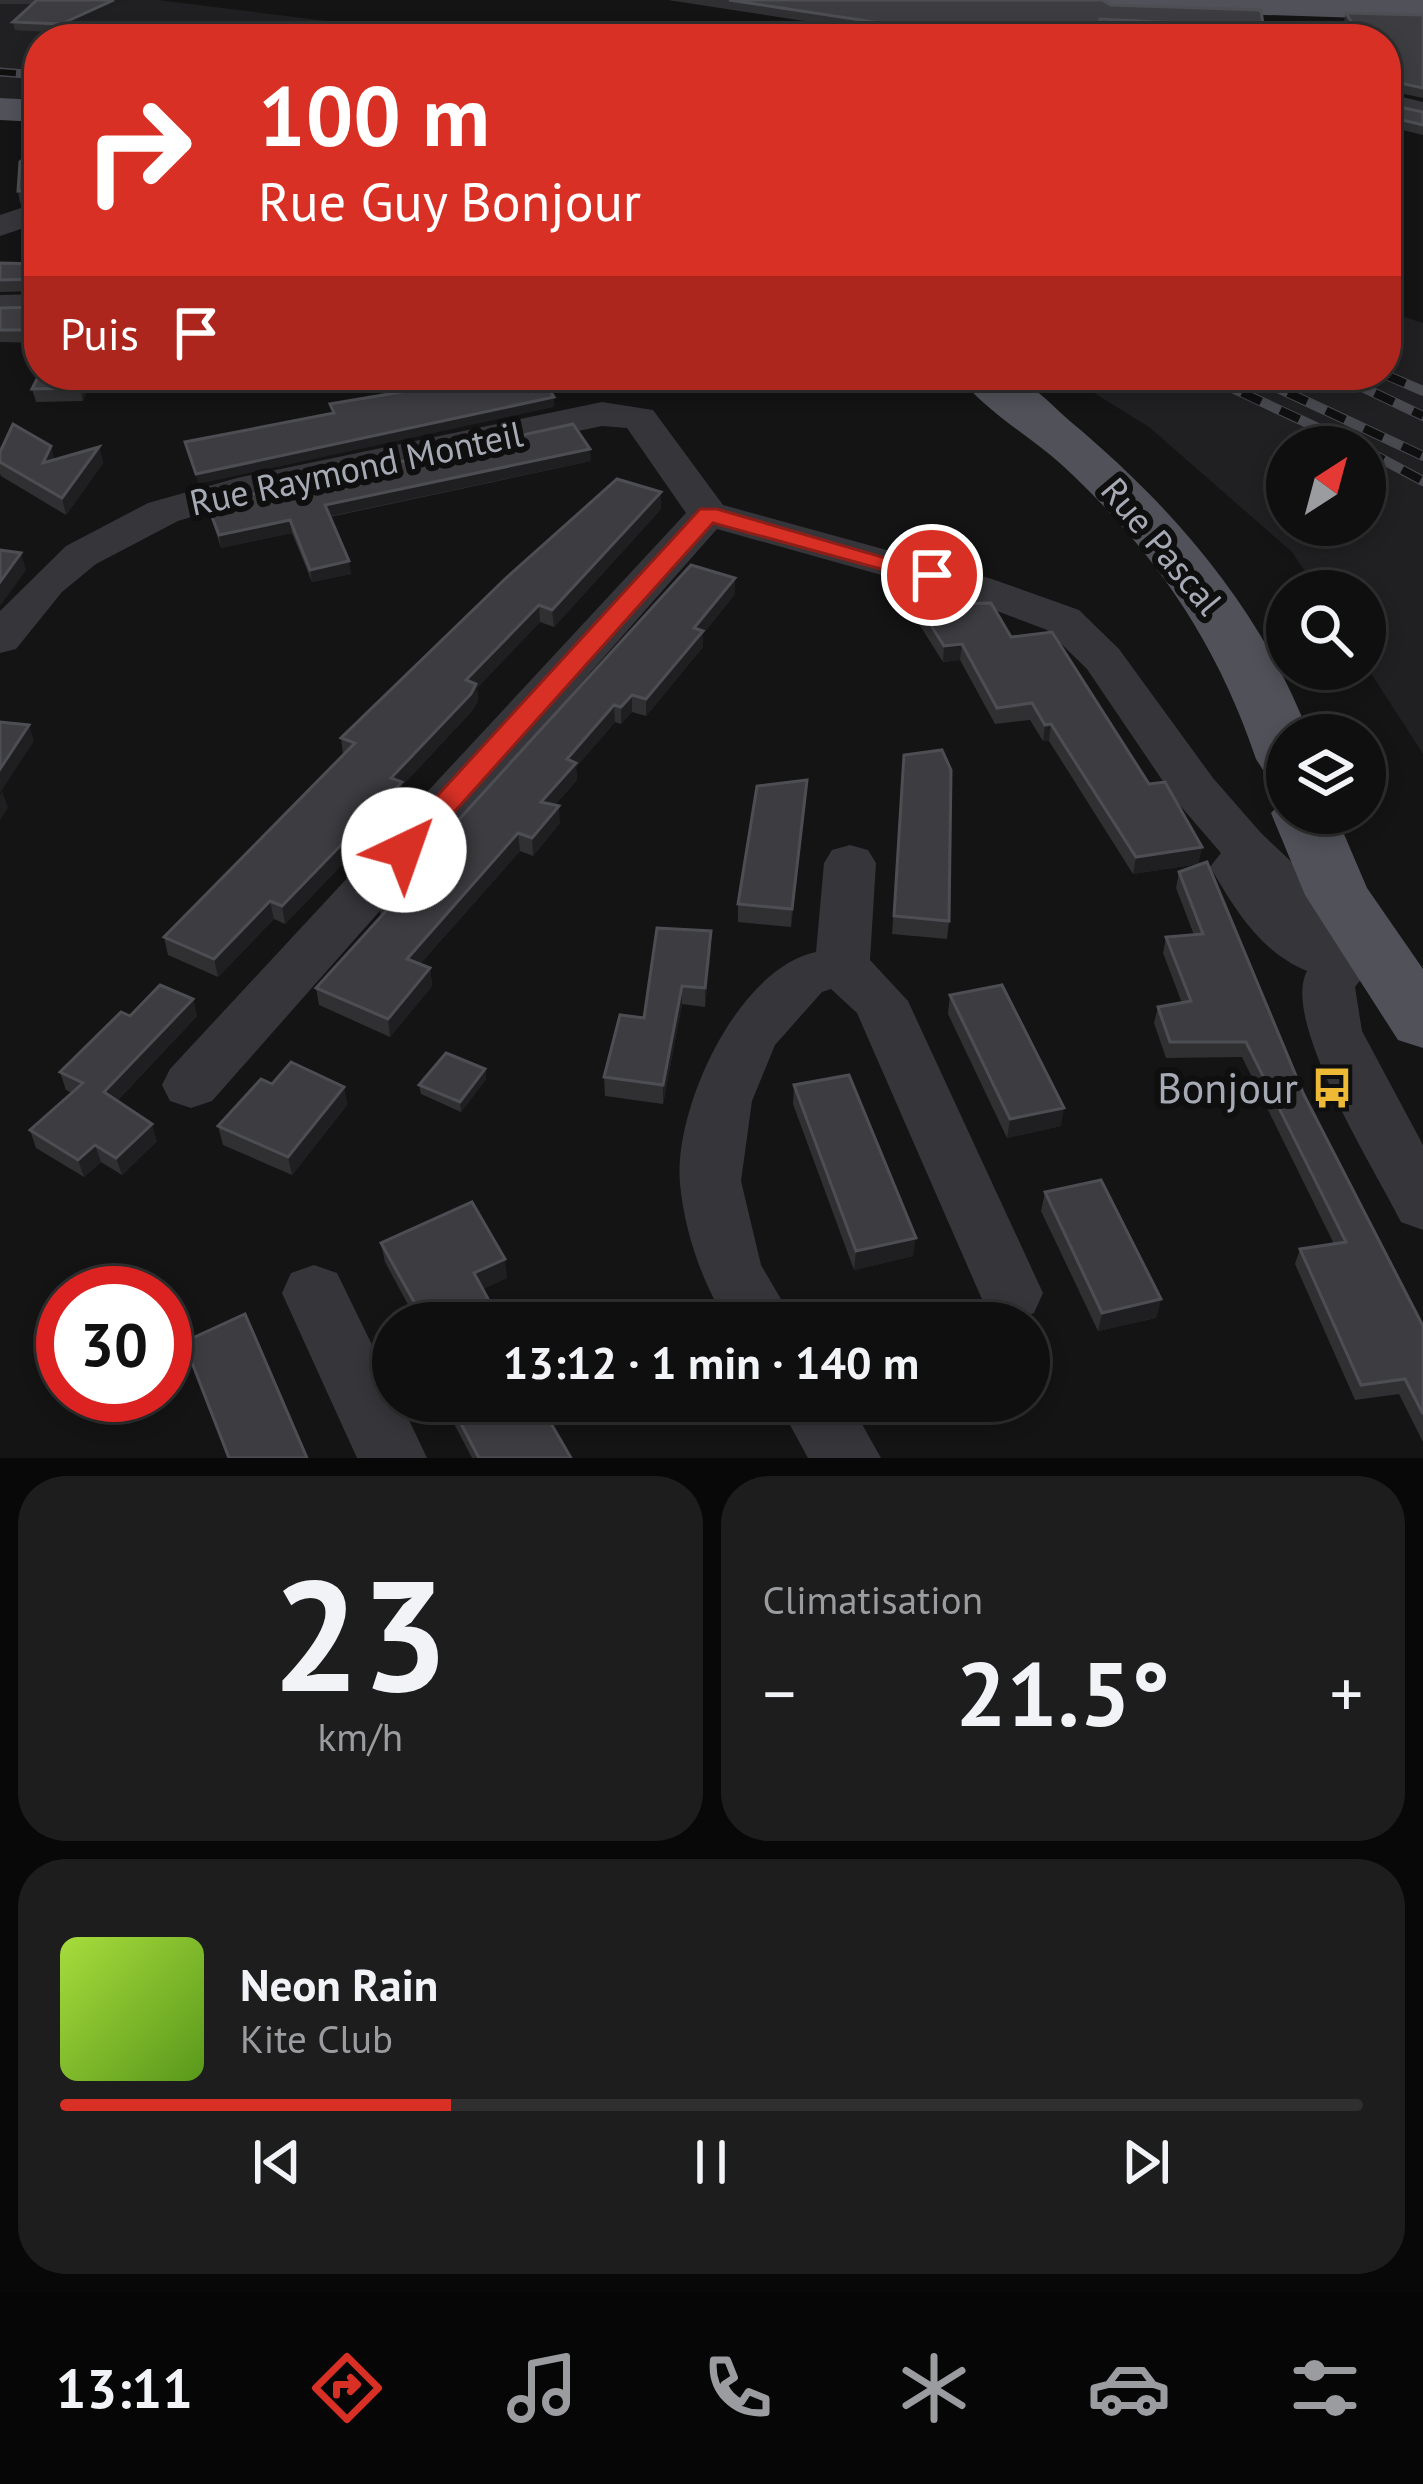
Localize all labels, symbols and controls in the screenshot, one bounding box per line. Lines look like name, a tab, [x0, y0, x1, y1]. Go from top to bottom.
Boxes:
text: 100 m	[258, 60, 490, 169]
icon: right	[60, 72, 216, 228]
text: Rue Guy Bonjour	[258, 166, 641, 236]
icon: arrive	[163, 300, 229, 366]
text: Puis	[60, 304, 139, 362]
street label: Rue Raymond Monteil	[185, 409, 527, 526]
north arrow	[1266, 426, 1386, 546]
map controls	[1266, 426, 1386, 834]
street label: Rue Pascal	[1091, 467, 1234, 624]
pin	[881, 524, 983, 626]
icon: arrive	[899, 542, 965, 608]
button: search	[1266, 570, 1386, 690]
button: layers	[1266, 714, 1386, 834]
position arrow	[341, 787, 467, 913]
place label: Bonjour	[1157, 1060, 1298, 1115]
bus stop icon: Bonjour	[1309, 1065, 1355, 1111]
speed limit sign: 30	[36, 1266, 192, 1422]
text: 13:12 · 1 min · 140 m	[503, 1333, 919, 1391]
text: 23	[272, 1532, 449, 1734]
text: Climatisation	[763, 1574, 983, 1625]
text: 21.5°	[955, 1634, 1170, 1751]
text: −	[763, 1650, 796, 1735]
text: +	[1330, 1650, 1363, 1735]
text: km/h	[318, 1711, 403, 1762]
text: Neon Rain	[240, 1955, 438, 2013]
text: Kite Club	[240, 2013, 393, 2064]
icon: previous	[244, 2129, 310, 2195]
icon: pause	[678, 2129, 744, 2195]
icon: next	[1113, 2129, 1179, 2195]
icon: directions	[305, 2346, 389, 2430]
icon: music	[500, 2346, 584, 2430]
icon: phone	[696, 2346, 780, 2430]
icon: climate	[892, 2346, 976, 2430]
icon: car	[1087, 2346, 1171, 2430]
icon: filters	[1283, 2346, 1367, 2430]
text: 13:11	[56, 2353, 193, 2423]

